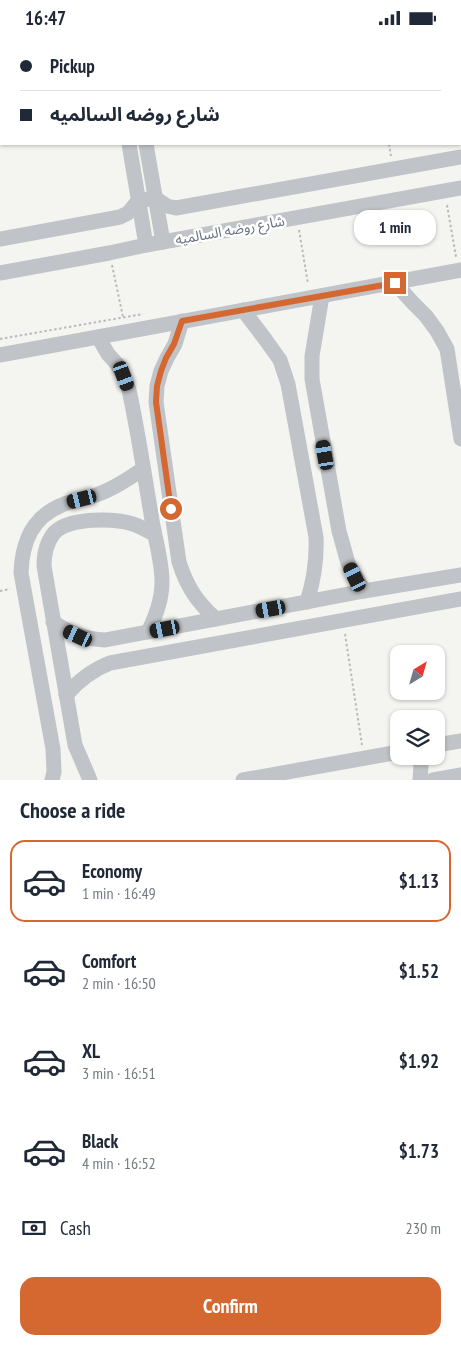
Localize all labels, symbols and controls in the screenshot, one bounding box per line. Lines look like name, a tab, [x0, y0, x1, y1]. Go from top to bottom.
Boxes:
text: 16:47	[25, 6, 66, 30]
text: Pickup	[50, 54, 95, 78]
text: شارع روضه السالميه	[50, 102, 220, 126]
callout: 1 min	[354, 211, 436, 245]
street label: شارع روضه السالميه	[174, 212, 286, 250]
text: 1 min	[379, 217, 411, 237]
route end	[384, 272, 406, 294]
car	[111, 359, 136, 393]
car	[315, 439, 334, 471]
car	[65, 488, 98, 510]
route start	[160, 498, 182, 520]
car	[341, 560, 368, 594]
car	[254, 599, 287, 619]
car	[148, 619, 181, 639]
car	[61, 623, 94, 649]
north arrow	[390, 645, 445, 700]
map controls	[390, 645, 445, 765]
button: layers	[390, 710, 445, 765]
text: Choose a ride	[20, 796, 125, 824]
icon: car	[22, 859, 67, 904]
text: Economy	[82, 859, 142, 883]
text: $1.13	[399, 869, 439, 893]
text: 1 min · 16:49	[82, 883, 156, 903]
icon: car	[22, 949, 67, 994]
text: Comfort	[82, 949, 136, 973]
text: $1.52	[399, 959, 439, 983]
text: 2 min · 16:50	[82, 973, 156, 993]
icon: car	[22, 1039, 67, 1084]
text: XL	[82, 1039, 100, 1063]
text: $1.92	[399, 1049, 439, 1073]
text: 3 min · 16:51	[82, 1063, 156, 1083]
icon: car	[22, 1129, 67, 1174]
text: Black	[82, 1129, 118, 1153]
text: $1.73	[399, 1139, 439, 1163]
text: 4 min · 16:52	[82, 1153, 156, 1173]
icon: cash	[20, 1214, 48, 1242]
text: Cash	[60, 1216, 91, 1240]
text: 230 m	[406, 1218, 441, 1238]
button: Confirm	[20, 1277, 441, 1335]

